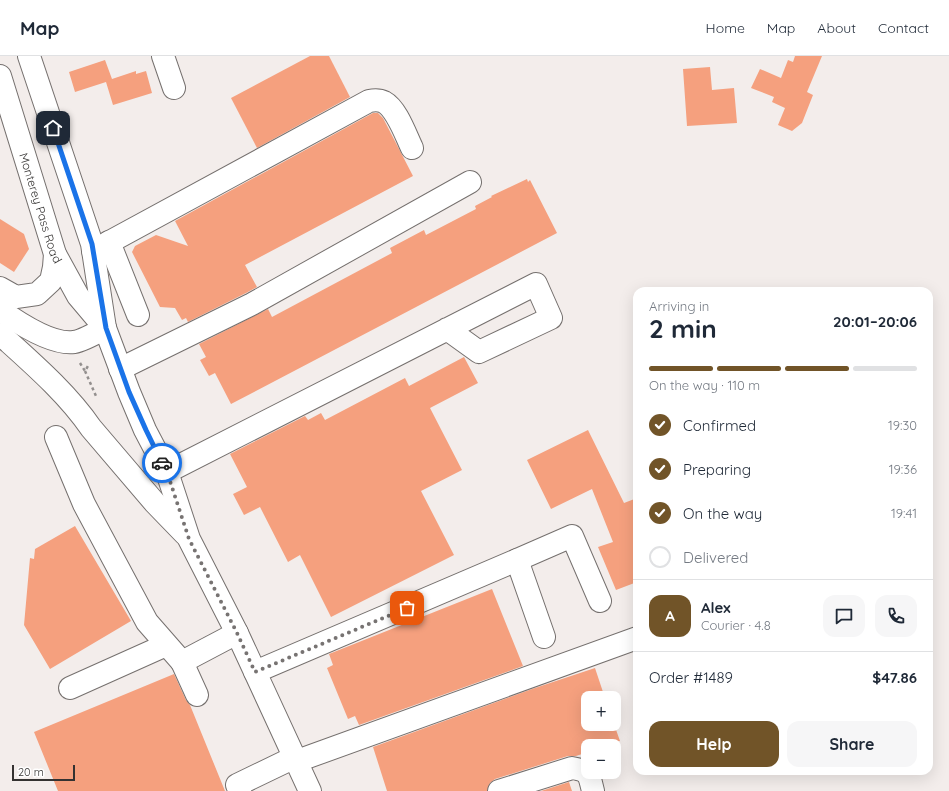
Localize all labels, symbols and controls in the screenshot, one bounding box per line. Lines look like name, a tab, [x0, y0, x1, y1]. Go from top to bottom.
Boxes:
text: Map	[20, 16, 59, 40]
text: Home	[706, 19, 745, 37]
text: Map	[767, 19, 795, 37]
text: About	[817, 19, 856, 37]
text: Contact	[878, 19, 929, 37]
pin	[36, 111, 70, 145]
icon: home	[42, 117, 64, 139]
street label: Monterey Pass Road	[17, 151, 66, 266]
text: Arriving in	[649, 298, 709, 314]
text: 2 min	[649, 312, 717, 345]
text: 20:01–20:06	[833, 312, 917, 331]
text: On the way · 110 m	[649, 377, 760, 393]
icon: check	[649, 414, 671, 436]
text: Confirmed	[683, 416, 756, 435]
text: 19:30	[888, 417, 917, 433]
courier	[142, 443, 182, 483]
icon: car	[151, 452, 173, 474]
icon: check	[649, 458, 671, 480]
text: Preparing	[683, 460, 751, 479]
text: 19:36	[889, 461, 917, 477]
icon: check	[649, 502, 671, 524]
text: On the way	[683, 504, 762, 523]
text: 19:41	[891, 505, 917, 521]
text: Delivered	[683, 548, 748, 567]
pin	[390, 591, 424, 625]
button: chat	[823, 595, 865, 637]
button: phone	[875, 595, 917, 637]
icon: bag	[396, 597, 418, 619]
text: Alex	[701, 598, 731, 617]
text: A	[665, 606, 675, 625]
text: Courier · 4.8	[701, 617, 771, 633]
text: Order #1489	[649, 668, 733, 687]
text: $47.86	[872, 668, 917, 687]
map controls	[581, 691, 621, 779]
button: +	[581, 691, 621, 731]
button: Help	[649, 721, 779, 767]
button: Share	[787, 721, 917, 767]
button: −	[581, 739, 621, 779]
scale bar	[12, 763, 75, 782]
text: 20 m	[18, 765, 44, 779]

